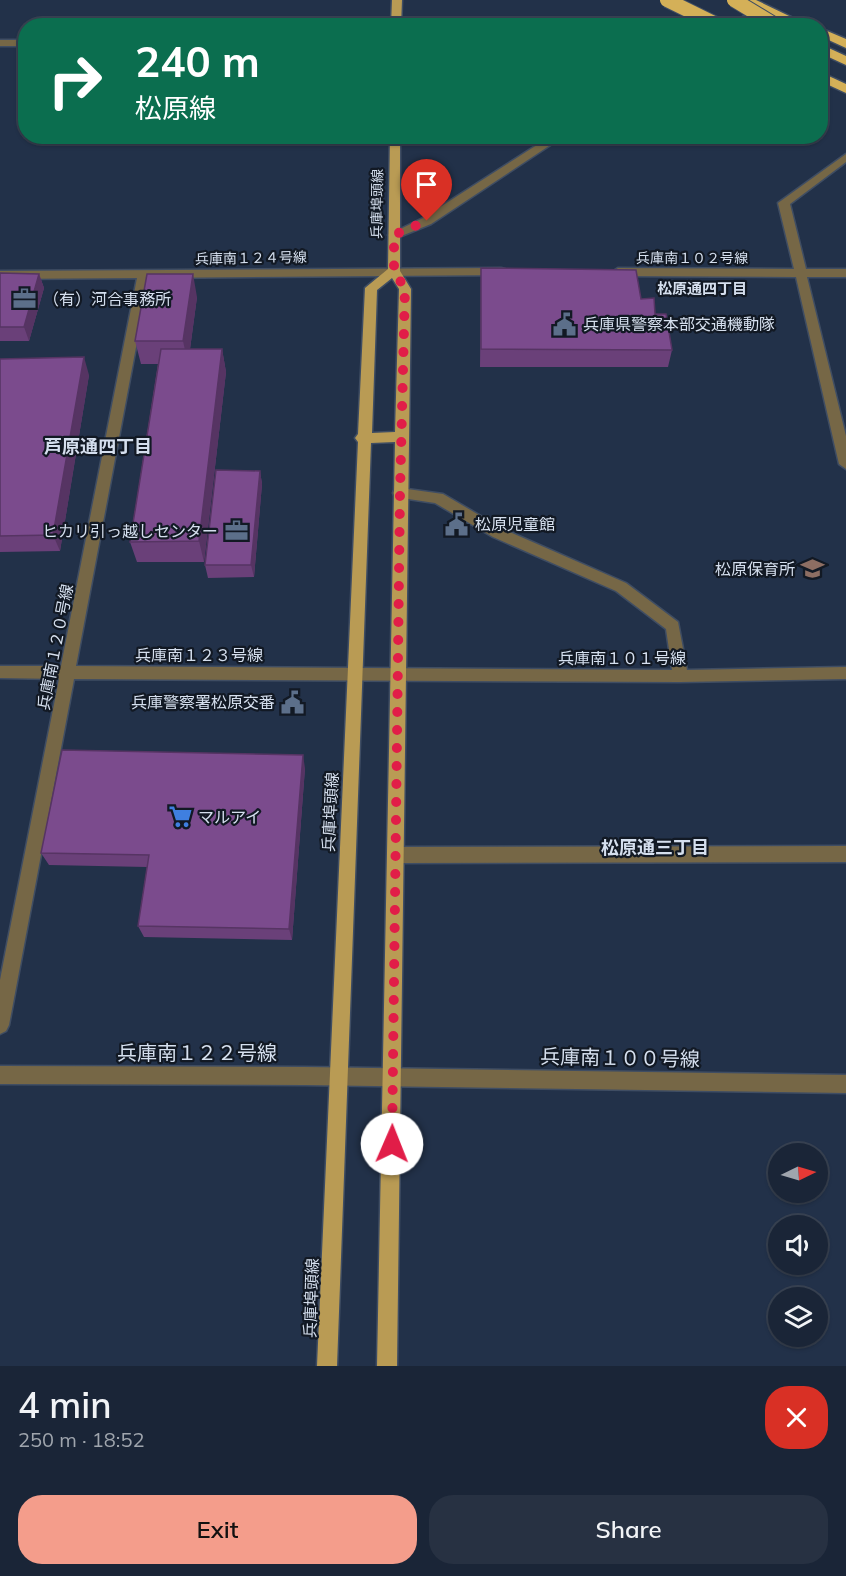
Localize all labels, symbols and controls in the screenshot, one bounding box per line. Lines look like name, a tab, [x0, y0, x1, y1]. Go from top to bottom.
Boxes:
text: 240 m	[135, 35, 260, 88]
icon: right	[36, 42, 114, 120]
text: 松原線	[135, 91, 216, 125]
pin	[401, 159, 452, 221]
icon: arrive	[410, 168, 443, 201]
street label: 兵庫埠頭線	[367, 169, 387, 239]
street label: 兵庫南１２４号線	[195, 248, 307, 268]
street label: 兵庫南１０２号線	[636, 249, 748, 267]
district label: 松原通四丁目	[657, 279, 747, 298]
office icon: （有）河合事務所	[12, 286, 38, 312]
place label: （有）河合事務所	[43, 289, 171, 309]
public building icon: 兵庫県警察本部交通機動隊	[552, 311, 578, 337]
place label: 兵庫県警察本部交通機動隊	[583, 314, 775, 334]
district label: 芦原通四丁目	[44, 435, 152, 458]
public building icon: 松原児童館	[444, 511, 470, 537]
place label: 松原児童館	[475, 514, 555, 534]
office icon: ヒカリ引っ越しセンター	[223, 518, 249, 544]
place label: ヒカリ引っ越しセンター	[42, 521, 218, 541]
school or university icon: 松原保育所	[800, 556, 826, 582]
place label: 松原保育所	[715, 559, 795, 579]
street label: 兵庫南１２０号線	[33, 582, 77, 712]
street label: 兵庫南１２３号線	[135, 645, 263, 665]
street label: 兵庫南１０１号線	[558, 648, 686, 668]
public building icon: 兵庫警察署松原交番	[280, 689, 306, 715]
place label: 兵庫警察署松原交番	[131, 692, 275, 712]
street label: 兵庫埠頭線	[318, 772, 342, 852]
supermarket icon: マルアイ	[167, 804, 193, 830]
place label: マルアイ	[198, 807, 261, 827]
district label: 松原通三丁目	[601, 836, 709, 859]
street label: 兵庫南１２２号線	[117, 1040, 277, 1065]
street label: 兵庫南１００号線	[540, 1044, 700, 1071]
position arrow	[360, 1112, 424, 1176]
north arrow	[768, 1143, 828, 1203]
map controls	[768, 1143, 828, 1347]
button: sound	[768, 1215, 828, 1275]
street label: 兵庫埠頭線	[300, 1258, 322, 1338]
button: layers	[768, 1287, 828, 1347]
text: 4 min	[18, 1382, 112, 1427]
button: close	[765, 1386, 828, 1449]
text: 250 m · 18:52	[18, 1427, 144, 1452]
button: Exit	[18, 1495, 417, 1564]
button: Share	[429, 1495, 828, 1564]

